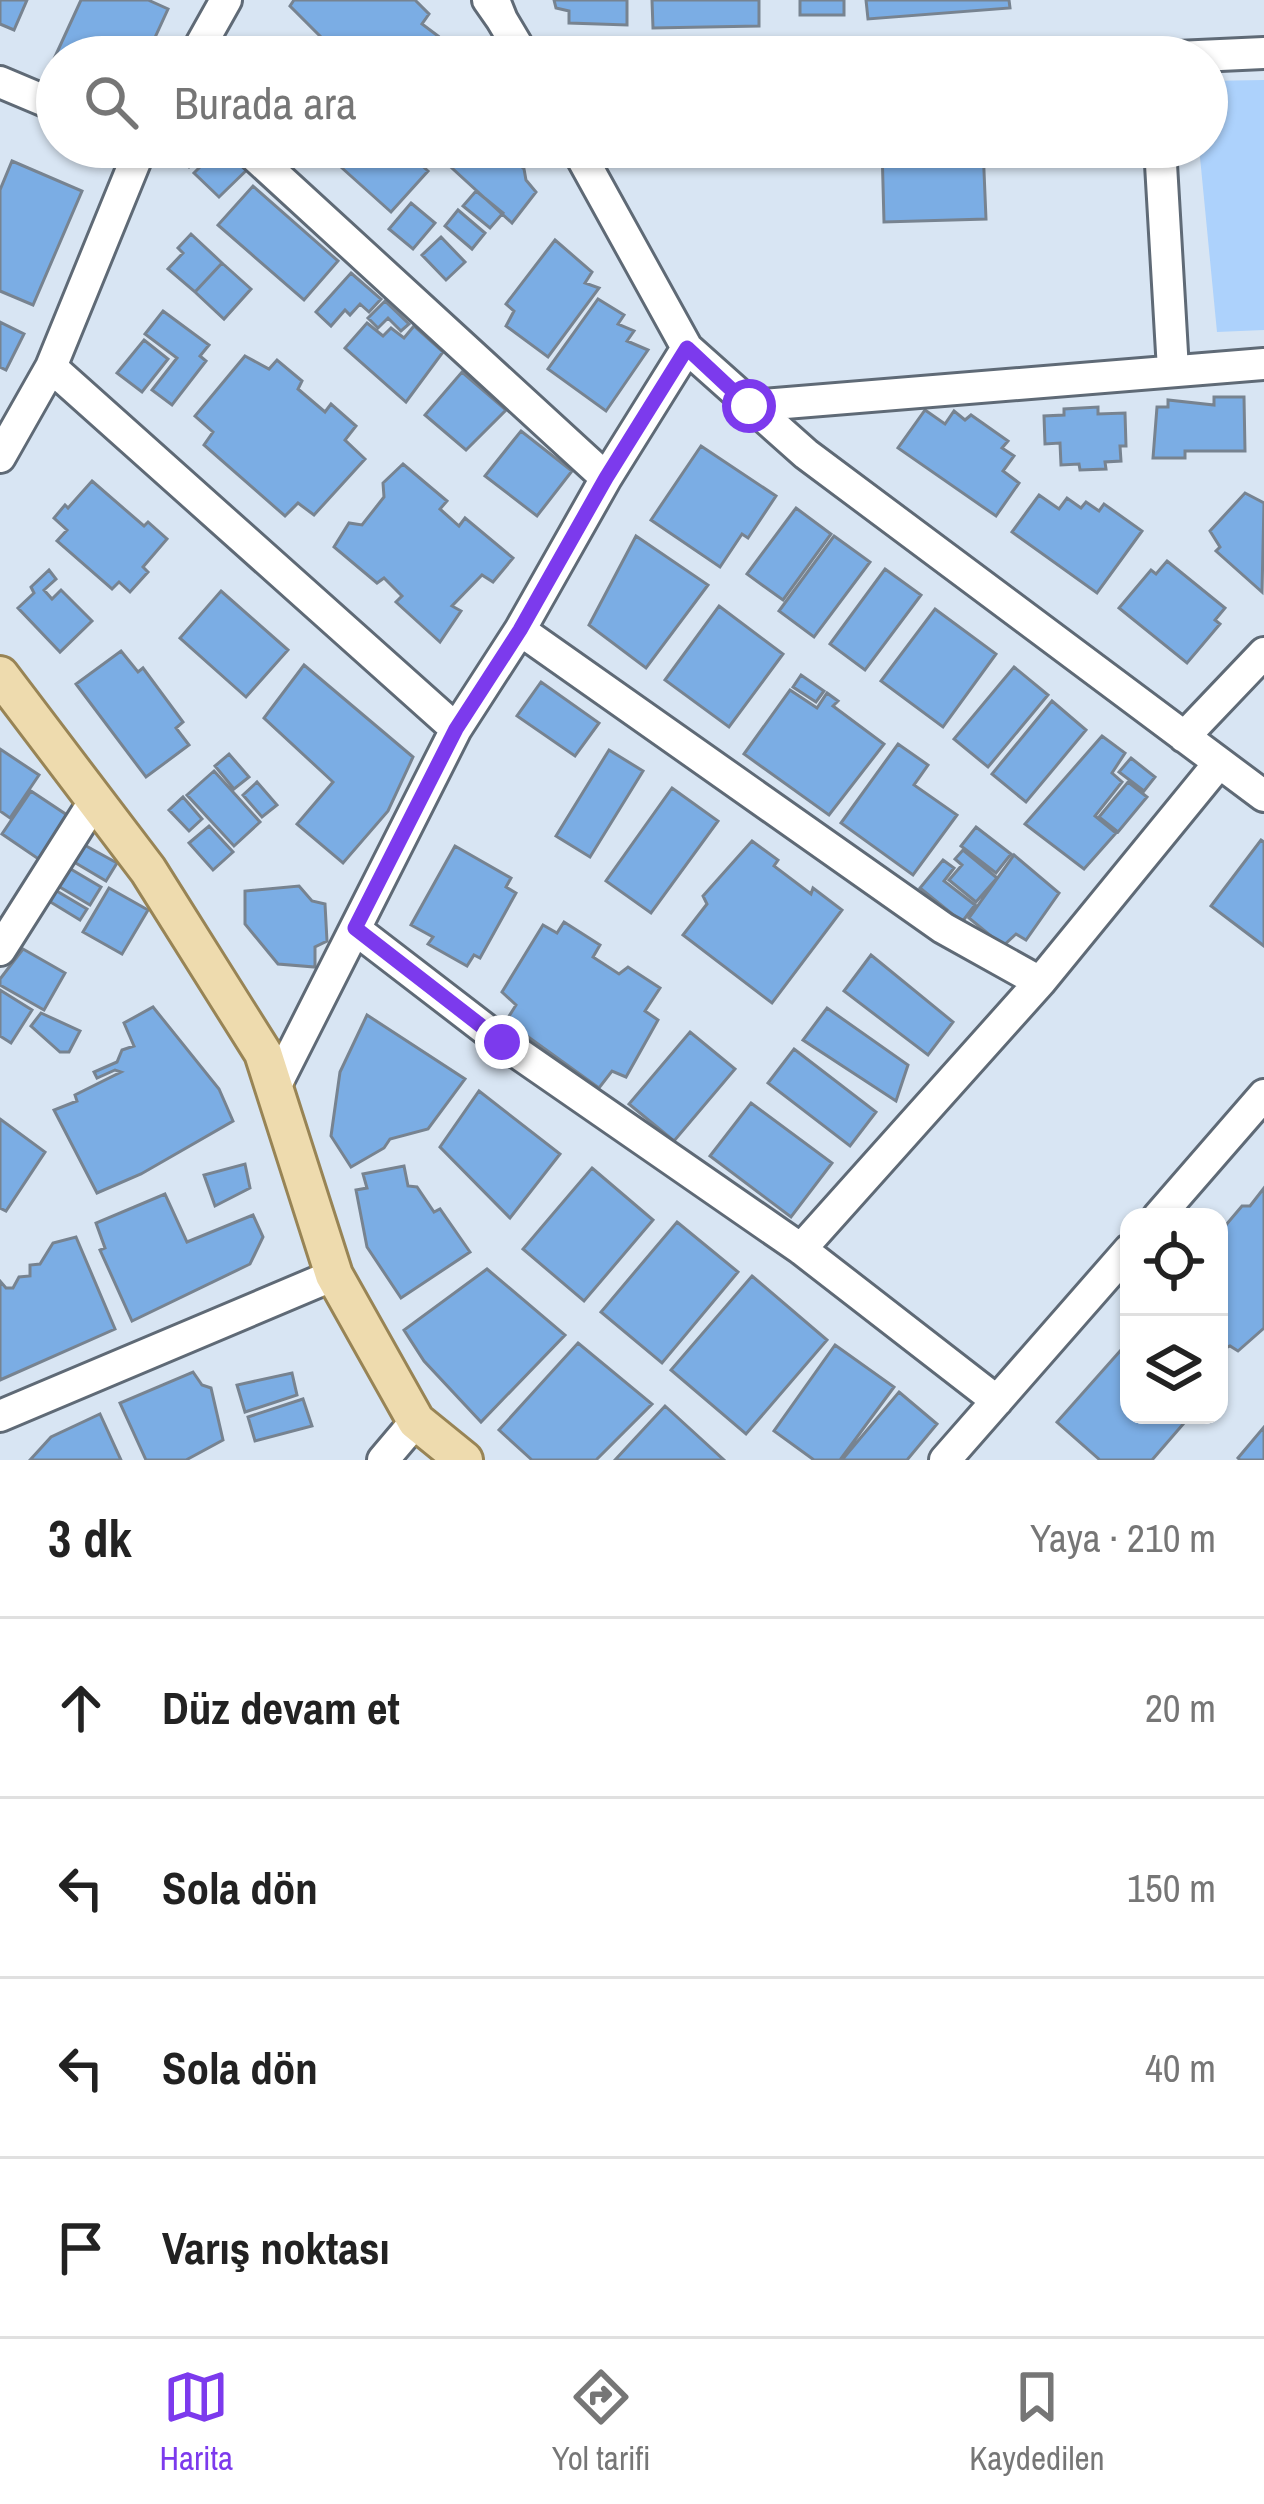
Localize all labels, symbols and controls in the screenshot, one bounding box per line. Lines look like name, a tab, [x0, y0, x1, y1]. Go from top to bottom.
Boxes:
search box	[36, 36, 1228, 168]
icon: search	[78, 69, 144, 135]
text: Burada ara	[174, 72, 357, 133]
route start	[722, 379, 776, 433]
route end	[475, 1015, 529, 1069]
map controls	[1120, 1208, 1228, 1424]
button: locate	[1120, 1208, 1228, 1316]
button: layers	[1120, 1316, 1228, 1424]
text: 3 dk	[48, 1504, 132, 1573]
text: Yaya · 210 m	[1030, 1512, 1216, 1564]
icon: ahead	[48, 1675, 114, 1741]
text: Düz devam et	[162, 1677, 400, 1738]
text: 20 m	[1145, 1682, 1216, 1734]
icon: left	[48, 1855, 114, 1921]
text: Sola dön	[162, 1857, 318, 1918]
text: 150 m	[1127, 1862, 1216, 1914]
icon: left	[48, 2035, 114, 2101]
text: Sola dön	[162, 2037, 318, 2098]
text: 40 m	[1145, 2042, 1216, 2094]
icon: arrive	[48, 2215, 114, 2281]
text: Varış noktası	[162, 2217, 390, 2278]
tab: Harita	[159, 2364, 233, 2480]
tab: Yol tarifi	[552, 2364, 650, 2480]
tab: Kaydedilen	[969, 2364, 1105, 2480]

